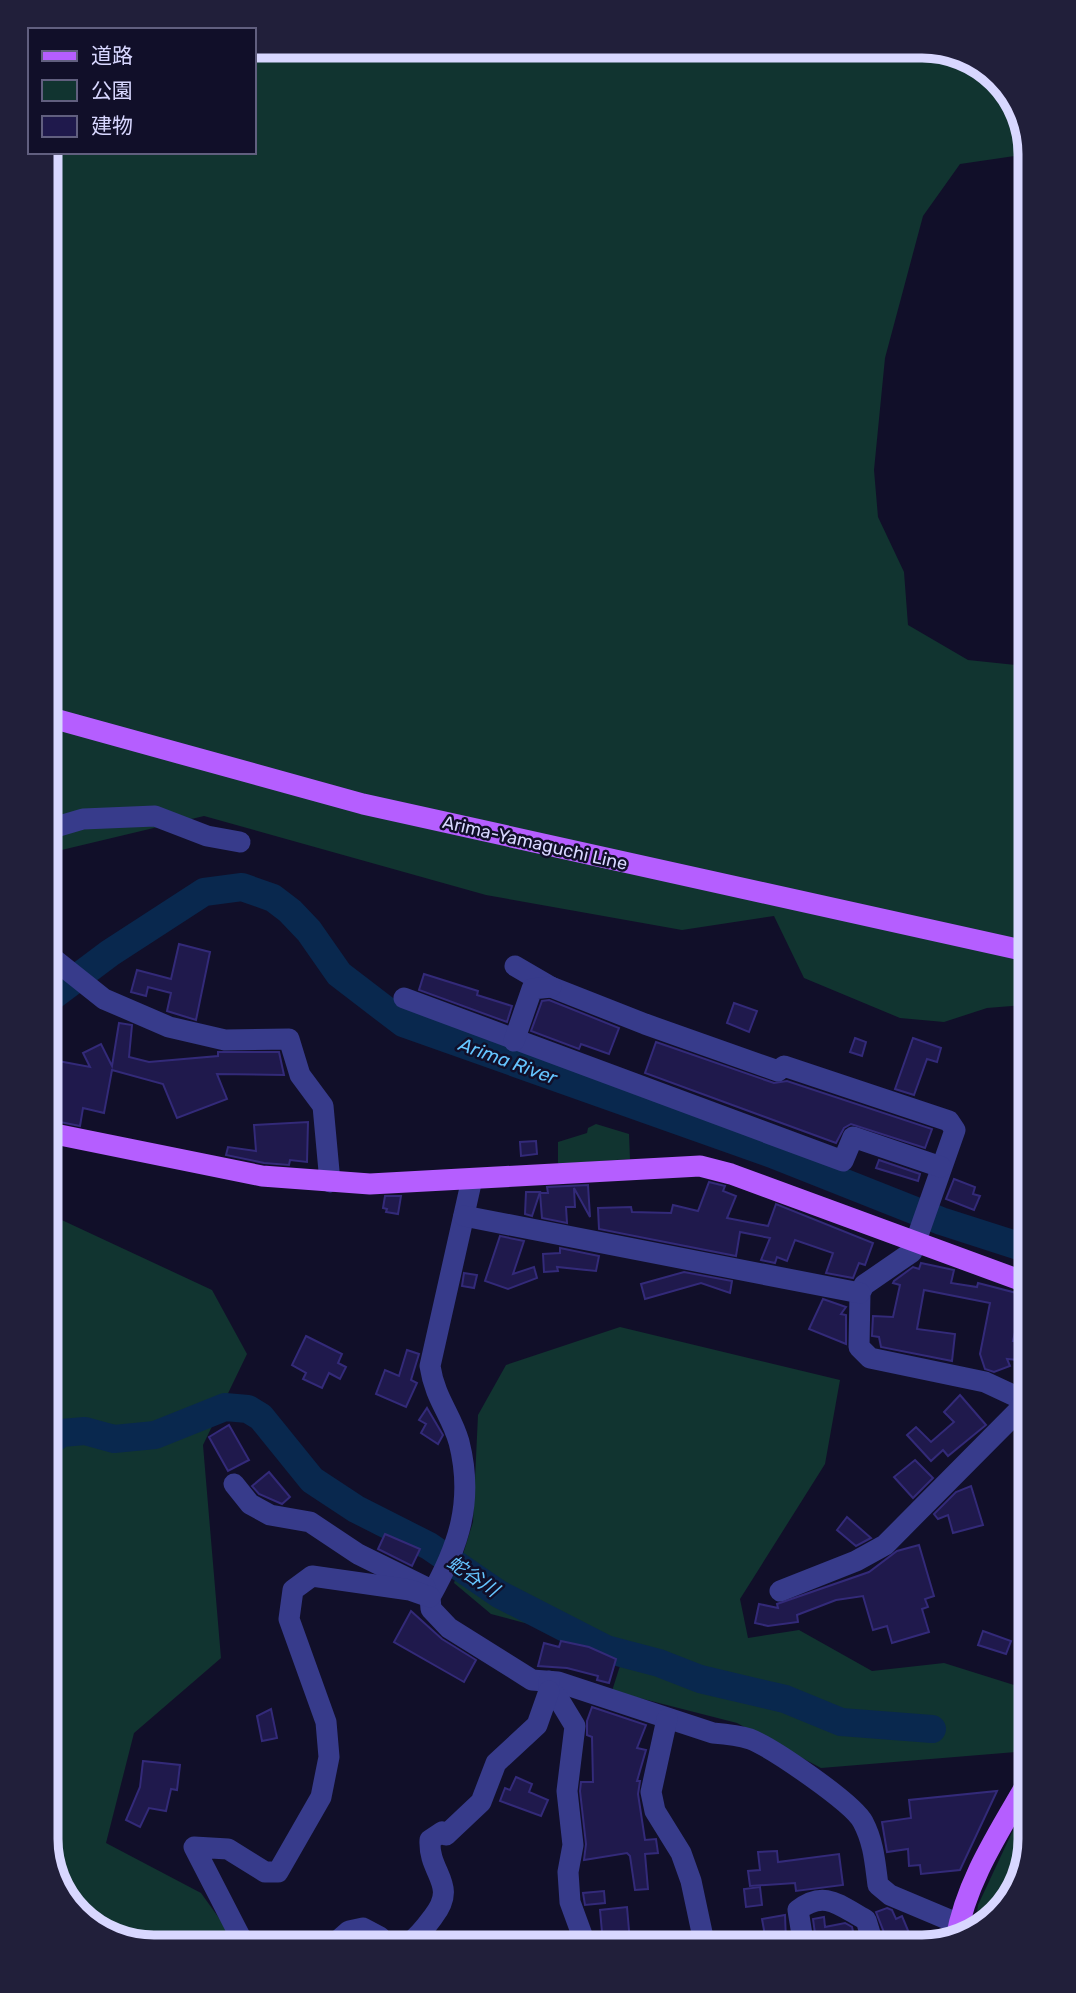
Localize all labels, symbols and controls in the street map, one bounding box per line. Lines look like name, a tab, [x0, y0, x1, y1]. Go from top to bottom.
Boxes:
legend	[28, 28, 256, 154]
text: 道路	[91, 43, 133, 68]
text: 公園	[91, 78, 133, 103]
text: 建物	[91, 113, 133, 138]
street label: Arima-Yamaguchi Line	[440, 811, 630, 875]
water label: Arima River	[455, 1032, 561, 1090]
water label: 蛇谷川	[443, 1551, 505, 1603]

